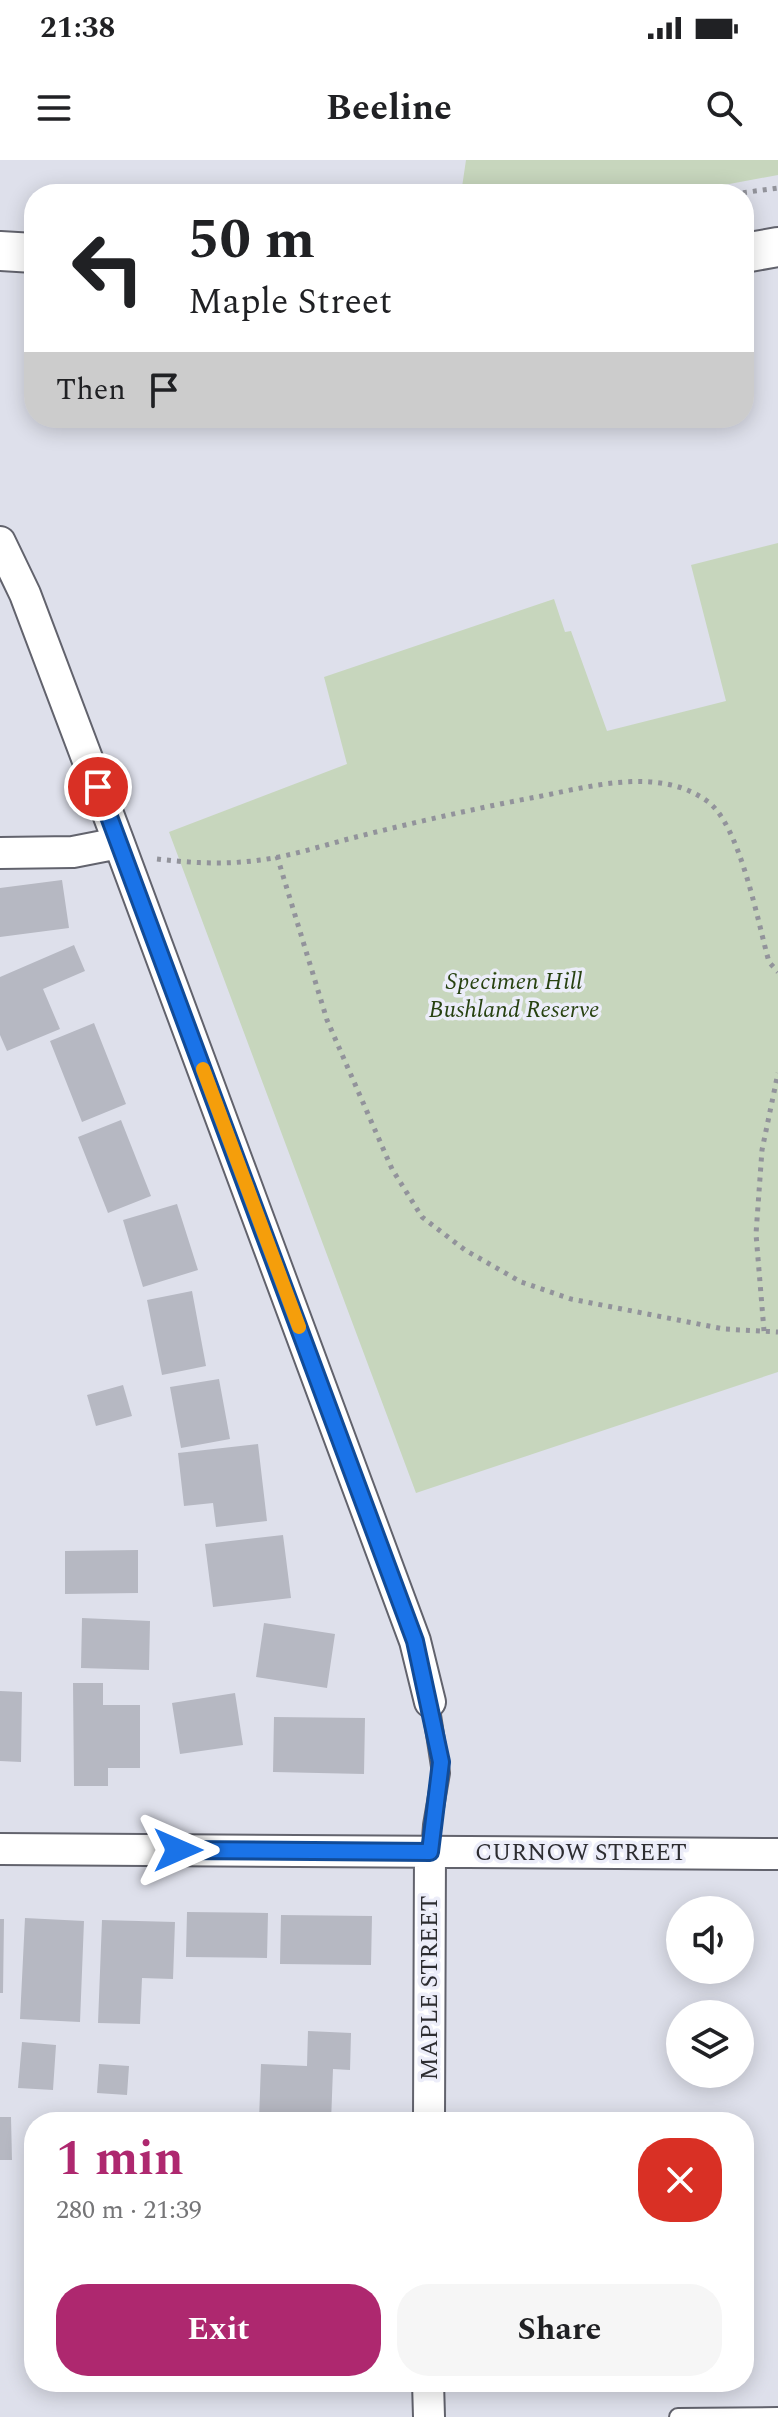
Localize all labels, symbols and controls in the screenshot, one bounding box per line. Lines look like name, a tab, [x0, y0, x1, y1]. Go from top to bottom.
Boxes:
text: 21:38	[40, 5, 115, 51]
text: Beeline	[326, 81, 452, 136]
icon: menu	[32, 86, 76, 130]
icon: search	[702, 86, 746, 130]
text: 50 m	[188, 198, 315, 283]
icon: left	[56, 216, 160, 320]
text: Maple Street	[188, 275, 392, 330]
text: Then	[56, 367, 126, 413]
icon: arrive	[142, 368, 186, 412]
pin	[64, 753, 132, 821]
icon: arrive	[76, 765, 120, 809]
park label: Specimen Hill Bushland Reserve	[429, 964, 600, 1028]
position arrow	[136, 1808, 220, 1892]
street label: CURNOW STREET	[475, 1835, 687, 1871]
street label: MAPLE STREET	[412, 1895, 448, 2081]
map controls	[666, 1896, 754, 2088]
button: sound	[666, 1896, 754, 1984]
button: layers	[666, 2000, 754, 2088]
text: 1 min	[56, 2123, 184, 2196]
button: close	[638, 2138, 722, 2222]
text: 280 m · 21:39	[56, 2190, 202, 2230]
button: Exit	[56, 2284, 381, 2376]
button: Share	[397, 2284, 722, 2376]

